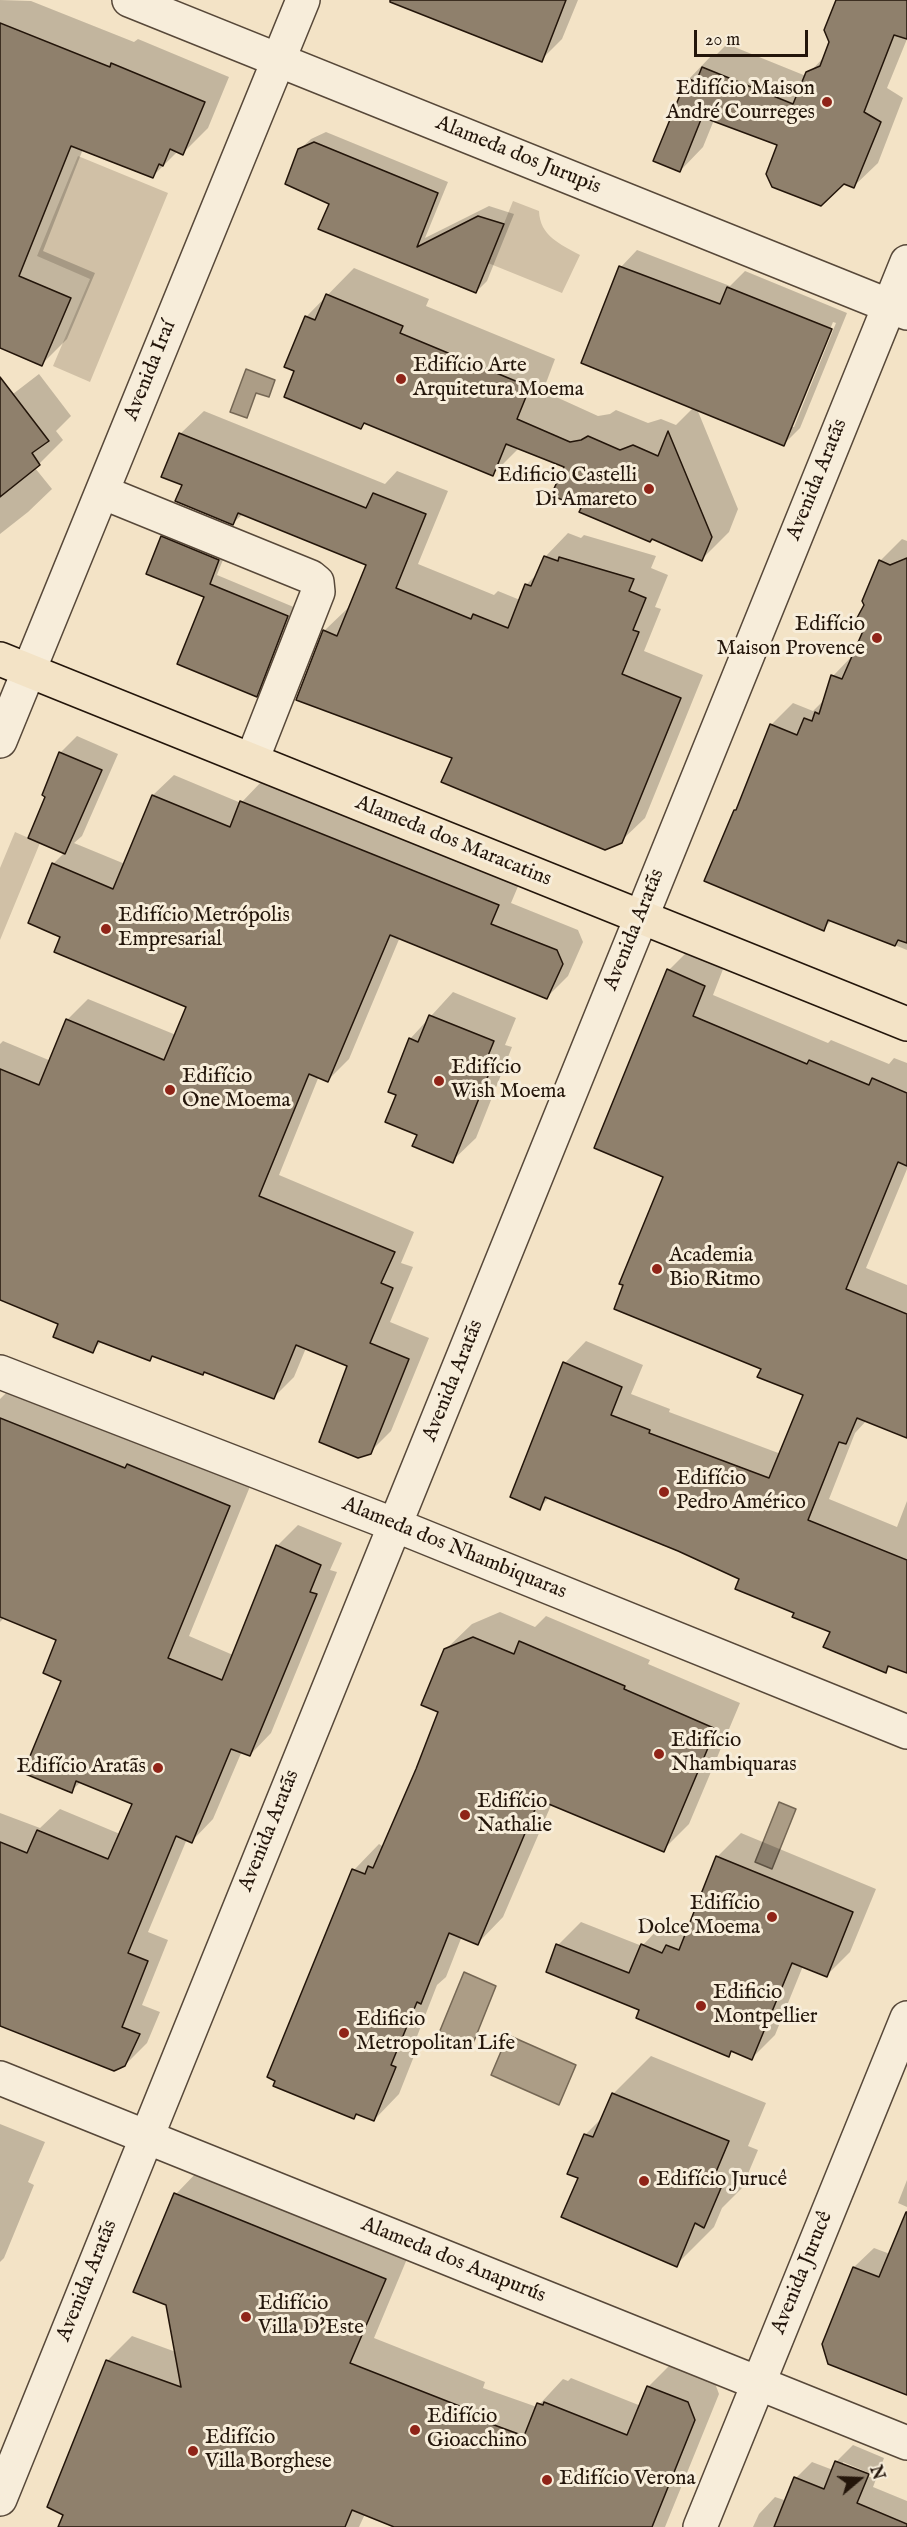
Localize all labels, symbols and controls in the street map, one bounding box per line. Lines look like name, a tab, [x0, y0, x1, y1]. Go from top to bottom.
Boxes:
scale bar	[697, 18, 811, 56]
text: 20 m	[705, 29, 740, 52]
place label: Edifício Maison André Courreges	[666, 77, 815, 127]
marker: Edifício Maison André Courreges	[820, 95, 834, 109]
street label: Alameda dos Jurupis	[432, 111, 604, 201]
street label: Avenida Iraí	[120, 317, 182, 425]
place label: Edifício Arte Arquitetura Moema	[413, 354, 584, 404]
marker: Edifício Arte Arquitetura Moema	[394, 372, 408, 386]
street label: Avenida Aratãs	[782, 416, 854, 544]
place label: Edificio Castelli Di Amareto	[498, 464, 637, 514]
marker: Edificio Castelli Di Amareto	[642, 482, 656, 496]
place label: Edifício Maison Provence	[717, 613, 865, 663]
marker: Edifício Maison Provence	[870, 631, 884, 645]
street label: Alameda dos Maracatins	[351, 791, 555, 893]
street label: Avenida Aratãs	[599, 866, 671, 994]
place label: Edifício Metrópolis Empresarial	[118, 904, 290, 954]
marker: Edifício Metrópolis Empresarial	[99, 922, 113, 936]
place label: Edifício Wish Moema	[451, 1056, 566, 1106]
place label: Edifício One Moema	[182, 1065, 291, 1115]
marker: Edifício Wish Moema	[432, 1074, 446, 1088]
marker: Edifício One Moema	[163, 1083, 177, 1097]
place label: Academia Bio Ritmo	[669, 1244, 760, 1294]
marker: Academia Bio Ritmo	[650, 1262, 664, 1276]
street label: Avenida Aratãs	[418, 1317, 490, 1445]
place label: Edifício Pedro Américo	[676, 1467, 806, 1517]
marker: Edifício Pedro Américo	[657, 1485, 671, 1499]
street label: Alameda dos Nhambiquaras	[338, 1492, 570, 1606]
place label: Edifício Nhambiquaras	[671, 1729, 797, 1779]
marker: Edifício Nhambiquaras	[652, 1747, 666, 1761]
place label: Edifício Aratãs	[16, 1755, 146, 1781]
marker: Edifício Aratãs	[151, 1761, 165, 1775]
street label: Avenida Aratãs	[234, 1767, 306, 1895]
place label: Edifício Nathalie	[477, 1790, 552, 1840]
marker: Edifício Nathalie	[458, 1808, 472, 1822]
place label: Edifício Dolce Moema	[637, 1892, 760, 1942]
marker: Edifício Dolce Moema	[765, 1910, 779, 1924]
place label: Edificio Montpellier	[713, 1981, 818, 2031]
marker: Edificio Montpellier	[694, 1999, 708, 2013]
place label: Edificio Metropolitan Life	[356, 2008, 515, 2058]
marker: Edificio Metropolitan Life	[337, 2026, 351, 2040]
place label: Edifício Jurucê	[656, 2168, 787, 2194]
marker: Edifício Jurucê	[637, 2174, 651, 2188]
street label: Avenida Jurucê	[767, 2208, 839, 2338]
street label: Alameda dos Anapurús	[357, 2212, 549, 2310]
street label: Avenida Aratãs	[52, 2217, 124, 2345]
place label: Edifício Villa D'Este	[258, 2292, 364, 2342]
marker: Edifício Villa D'Este	[239, 2310, 253, 2324]
place label: Edifício Gioacchino	[427, 2405, 527, 2455]
marker: Edifício Gioacchino	[408, 2423, 422, 2437]
place label: Edifício Villa Borghese	[205, 2426, 332, 2476]
marker: Edifício Villa Borghese	[186, 2444, 200, 2458]
north arrow	[829, 2449, 889, 2509]
text: N	[864, 2463, 888, 2483]
place label: Edifício Verona	[559, 2467, 695, 2493]
marker: Edifício Verona	[540, 2473, 554, 2487]

